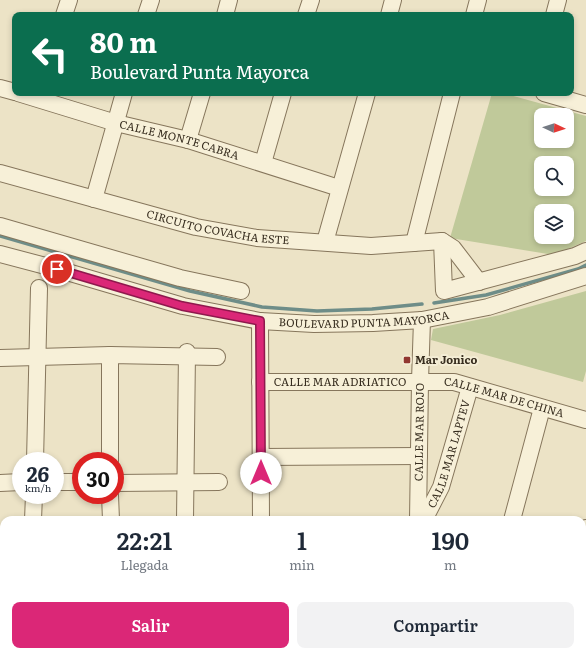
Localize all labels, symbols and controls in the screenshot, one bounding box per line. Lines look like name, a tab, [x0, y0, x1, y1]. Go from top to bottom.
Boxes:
text: 80 m	[90, 20, 157, 62]
icon: left	[24, 28, 76, 80]
text: Boulevard Punta Mayorca	[90, 58, 309, 85]
north arrow	[534, 108, 574, 148]
map controls	[534, 108, 574, 244]
street label: CALLE MONTE CABRA	[118, 115, 241, 163]
button: search	[534, 156, 574, 196]
button: layers	[534, 204, 574, 244]
street label: CIRCUITO COVACHA ESTE	[145, 205, 290, 247]
pin	[40, 252, 74, 286]
icon: arrive	[46, 258, 68, 280]
street label: BOULEVARD PUNTA MAYORCA	[278, 306, 450, 331]
place label: Mar Jonico	[415, 351, 477, 367]
marker: Mar Jonico	[402, 355, 412, 365]
street label: CALLE MAR ADRIATICO	[274, 373, 406, 389]
street label: CALLE MAR DE CHINA	[444, 373, 566, 420]
street label: CALLE MAR ROJO	[410, 383, 427, 481]
street label: CALLE MAR LAPTEV	[423, 398, 473, 510]
speed limit sign: 30	[72, 452, 124, 504]
position arrow	[240, 452, 282, 494]
text: 26	[27, 458, 49, 488]
text: km/h	[25, 480, 51, 495]
text: 22:21	[117, 522, 172, 557]
text: 1	[297, 522, 307, 557]
text: 190	[432, 522, 469, 557]
text: Llegada	[121, 555, 169, 574]
text: min	[289, 555, 315, 574]
text: m	[444, 555, 457, 574]
button: Salir	[12, 602, 289, 648]
button: Compartir	[297, 602, 574, 648]

